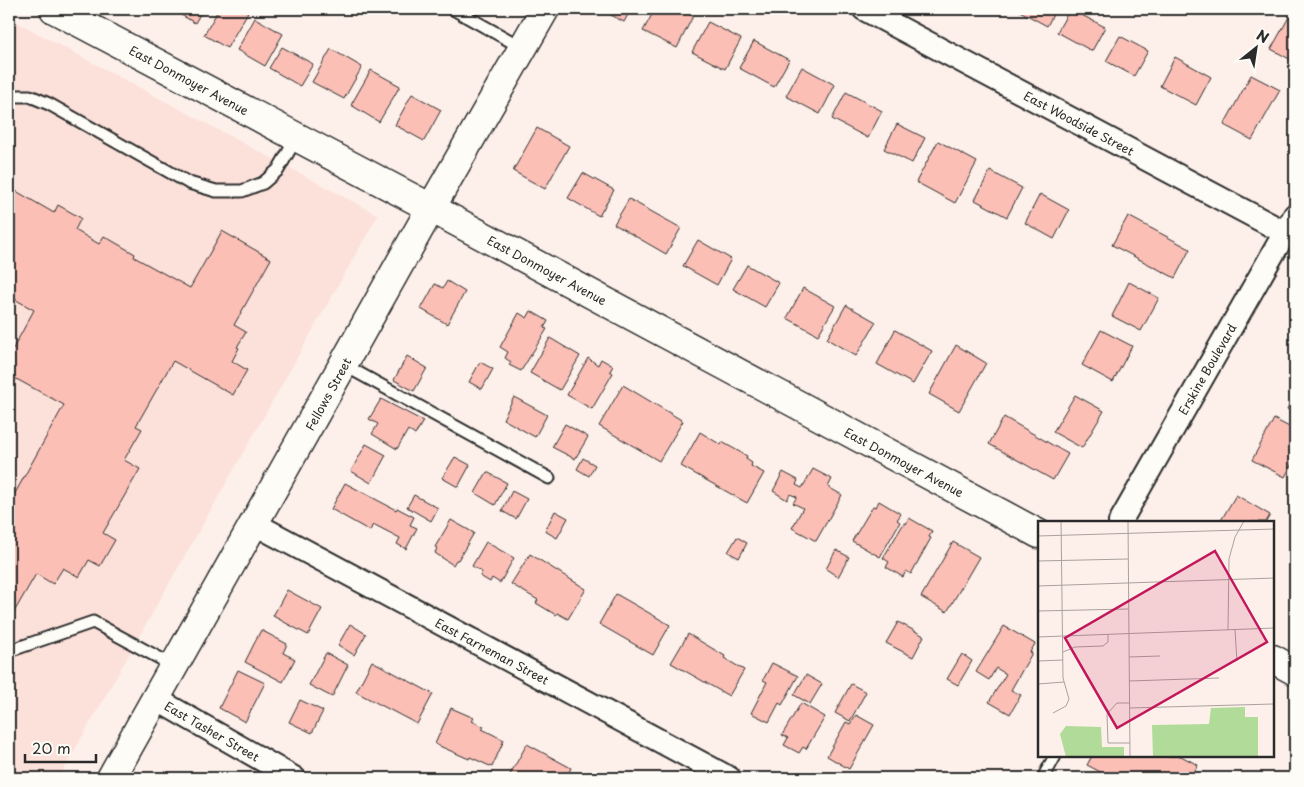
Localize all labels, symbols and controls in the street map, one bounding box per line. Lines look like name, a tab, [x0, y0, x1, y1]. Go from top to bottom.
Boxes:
north arrow	[1232, 22, 1282, 72]
text: N	[1253, 24, 1273, 48]
street label: East Donmoyer Avenue	[126, 41, 252, 119]
street label: East Woodside Street	[1021, 86, 1137, 160]
street label: East Donmoyer Avenue	[484, 231, 610, 309]
street label: Erskine Boulevard	[1174, 320, 1241, 418]
street label: Fellows Street	[301, 354, 356, 434]
street label: East Donmoyer Avenue	[841, 423, 967, 501]
inset map	[1038, 521, 1274, 757]
street label: East Farneman Street	[432, 613, 552, 689]
street label: East Tasher Street	[161, 697, 263, 766]
scale bar	[25, 732, 96, 764]
text: 20 m	[32, 736, 71, 759]

